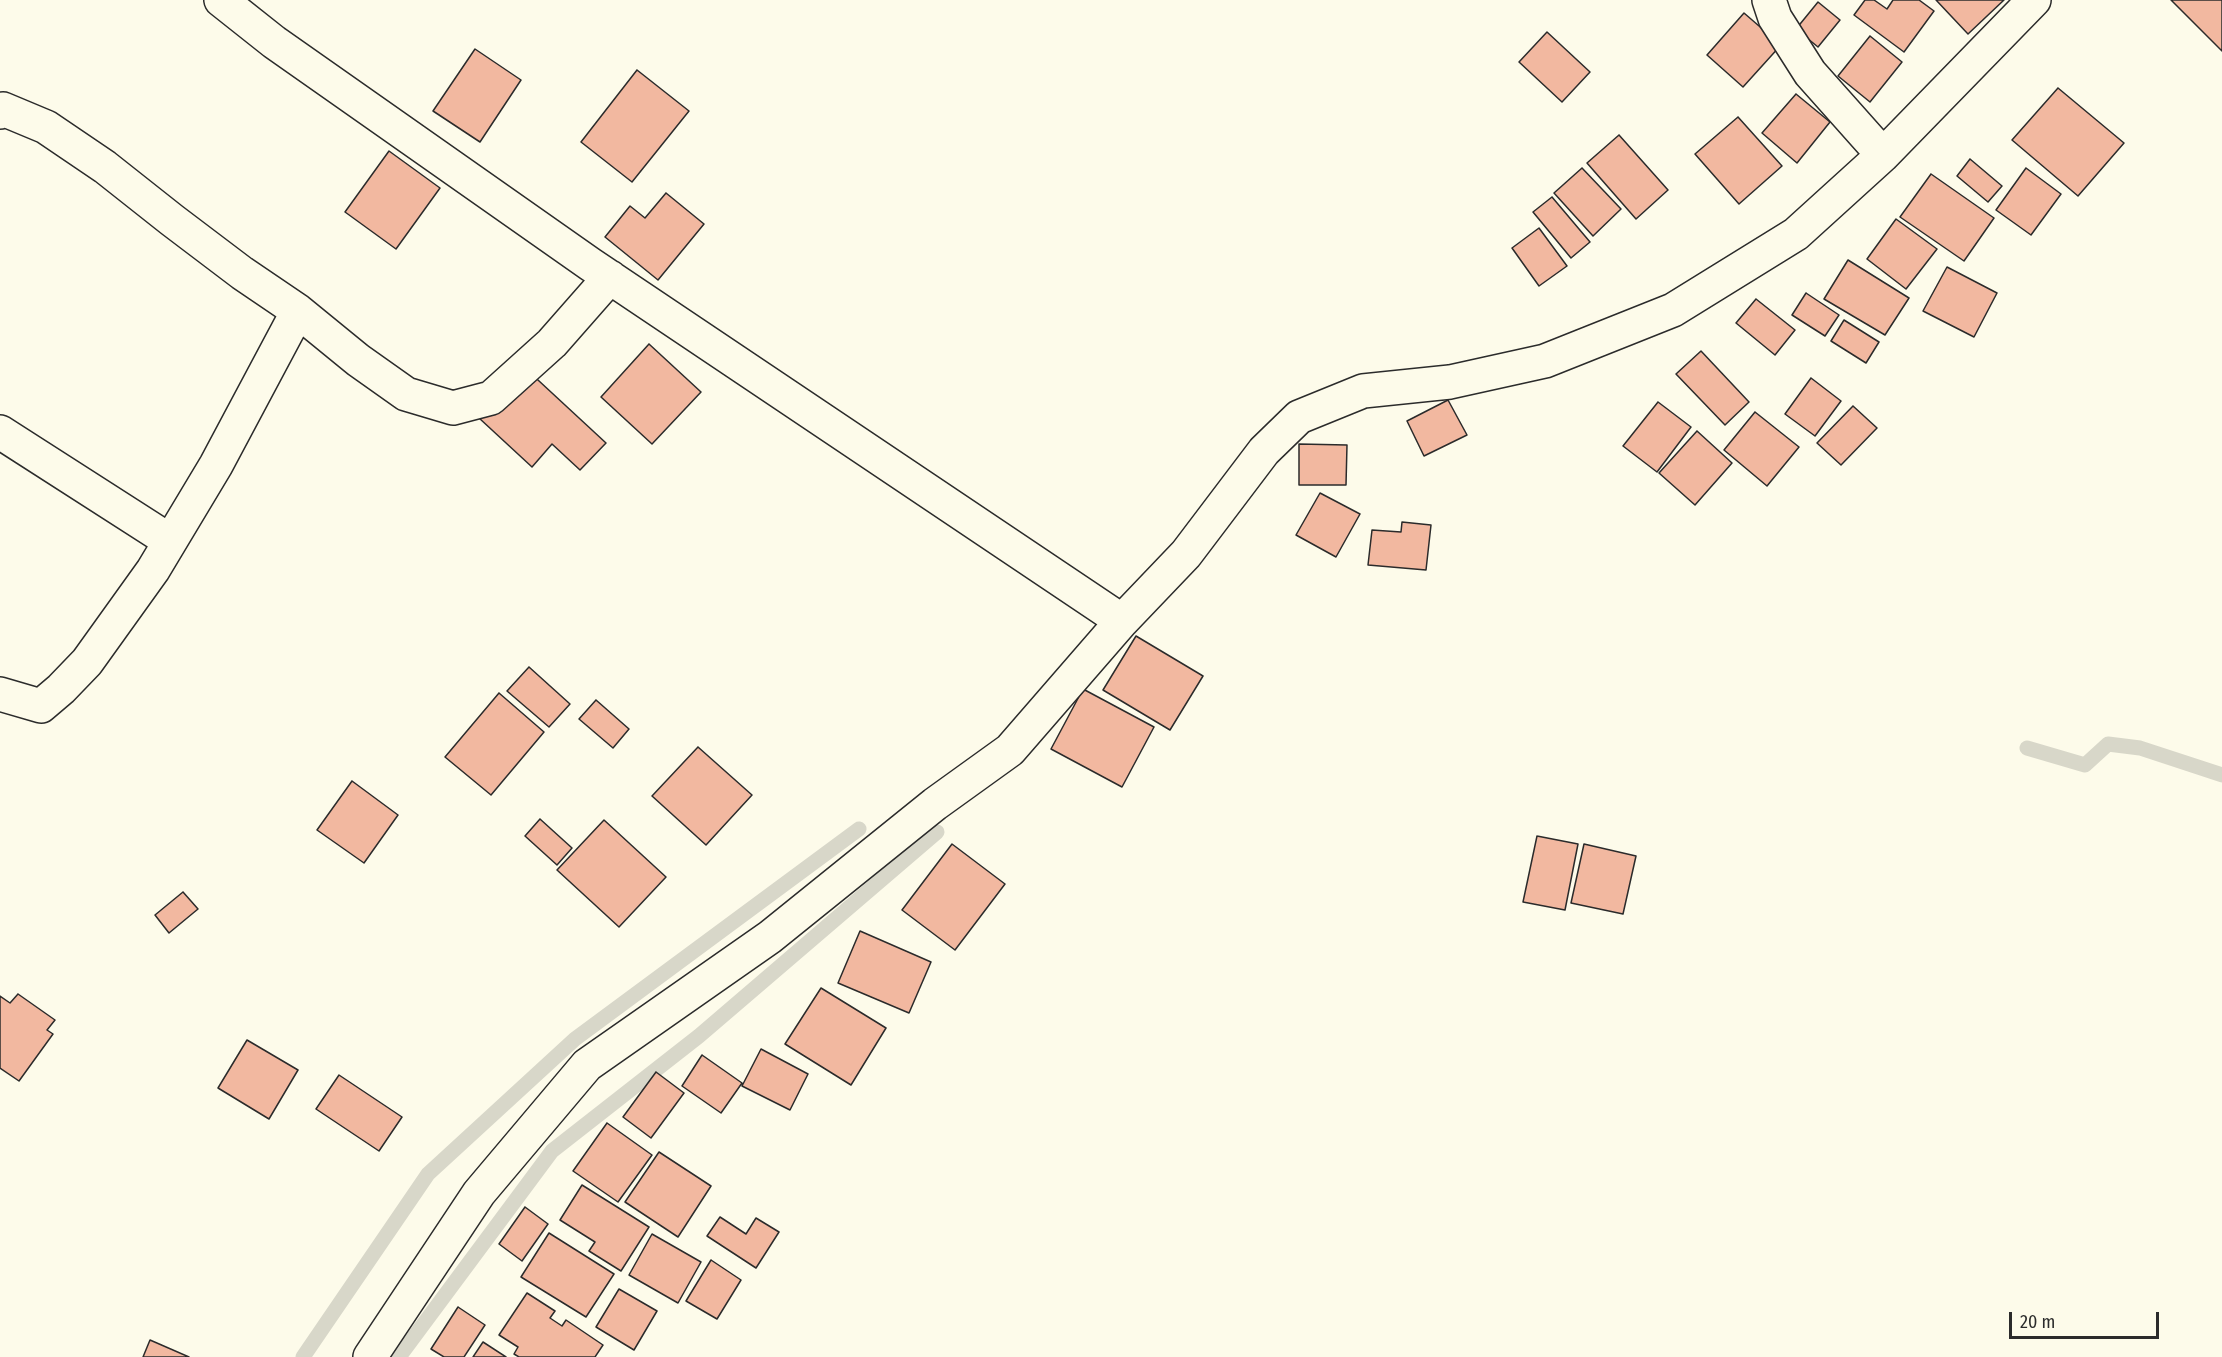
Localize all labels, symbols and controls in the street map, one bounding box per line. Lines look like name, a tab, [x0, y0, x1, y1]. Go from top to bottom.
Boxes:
scale bar	[2012, 1300, 2162, 1338]
text: 20 m	[2020, 1311, 2055, 1333]

